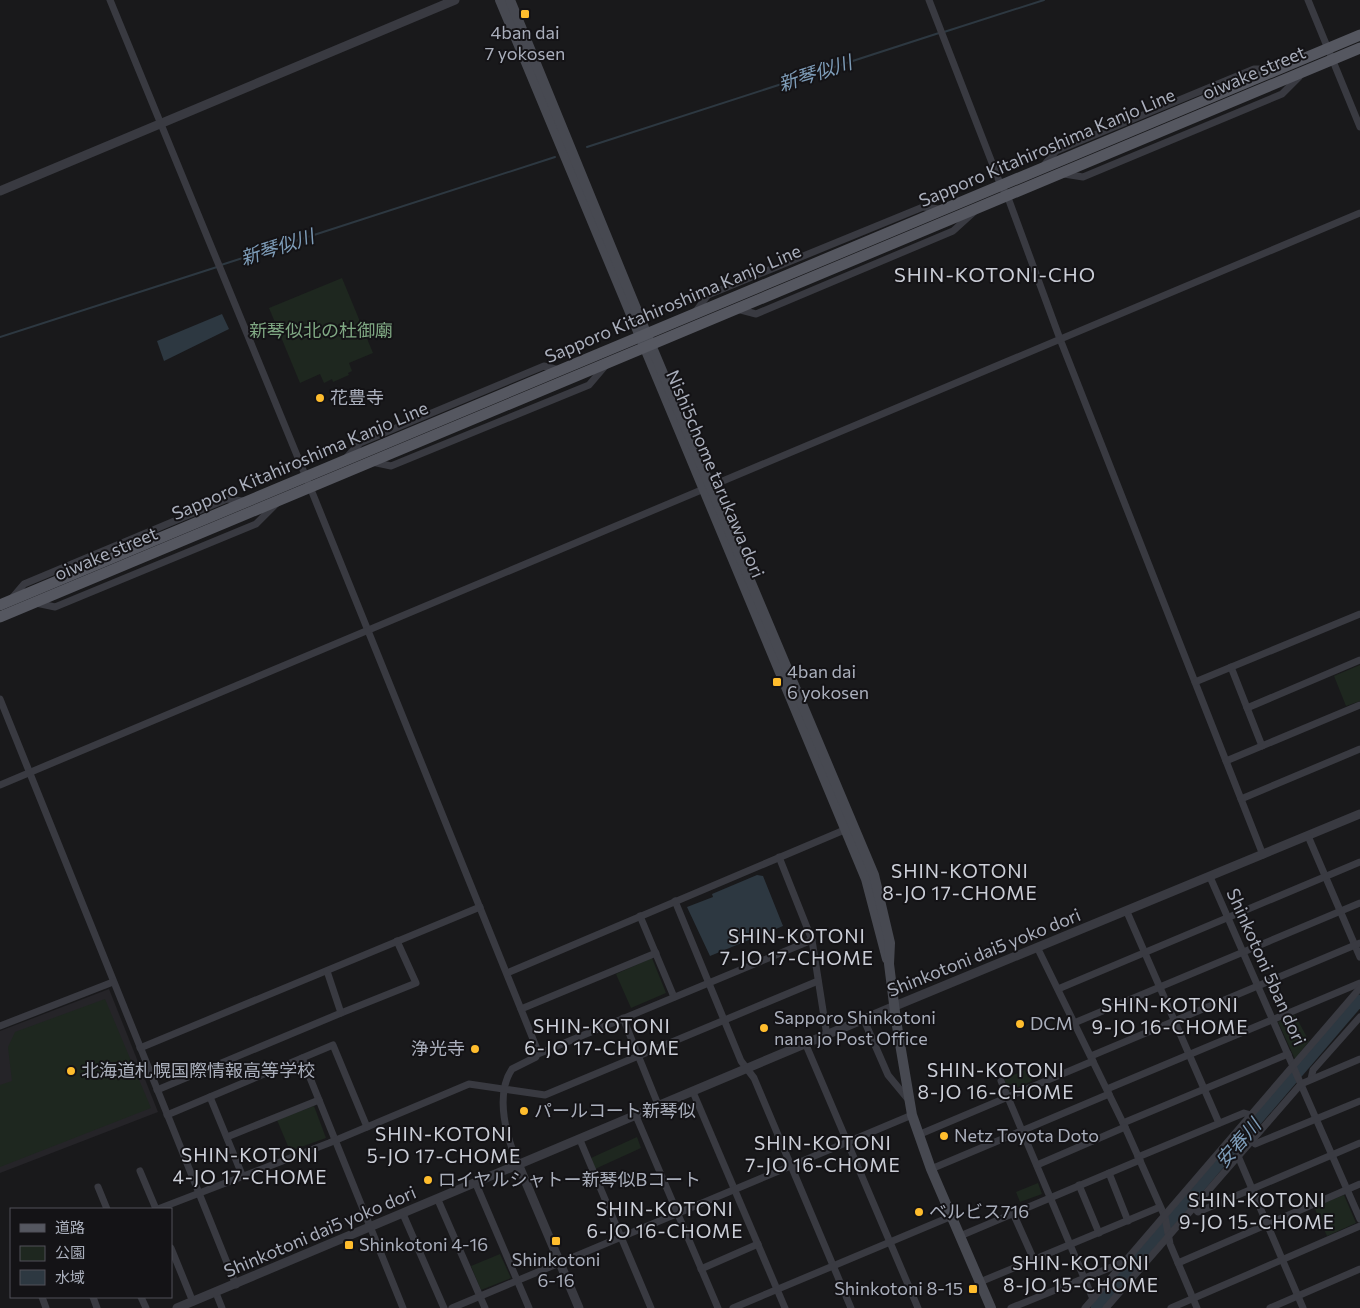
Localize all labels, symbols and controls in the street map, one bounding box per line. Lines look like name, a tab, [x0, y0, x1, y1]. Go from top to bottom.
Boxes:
marker: 4ban dai 7 yokosen	[519, 8, 531, 20]
place label: 4ban dai 7 yokosen	[485, 21, 565, 64]
street label: oiwake street	[1199, 40, 1309, 104]
water label: 新琴似川	[775, 49, 856, 95]
street label: Sapporo Kitahiroshima Kanjo Line	[915, 83, 1178, 211]
water label: 新琴似川	[237, 223, 318, 269]
street label: Sapporo Kitahiroshima Kanjo Line	[541, 239, 804, 367]
district label: SHIN-KOTONI-CHO	[894, 262, 1096, 286]
park label: 新琴似北の杜御廟	[249, 319, 393, 341]
street label: Nishi5chome tarukawa dori	[662, 367, 770, 581]
place label: 花豊寺	[330, 386, 384, 408]
marker: 花豊寺	[314, 392, 326, 404]
street label: Sapporo Kitahiroshima Kanjo Line	[168, 396, 431, 524]
street label: oiwake street	[51, 521, 161, 585]
place label: 4ban dai 6 yokosen	[787, 660, 869, 703]
marker: 4ban dai 6 yokosen	[771, 676, 783, 688]
district label: SHIN-KOTONI 8-JO 17-CHOME	[882, 859, 1038, 904]
street label: Shinkotoni 5ban dori	[1222, 885, 1311, 1048]
street label: Shinkotoni dai5 yoko dori	[884, 903, 1084, 1001]
district label: SHIN-KOTONI 7-JO 17-CHOME	[720, 924, 874, 969]
district label: SHIN-KOTONI 9-JO 16-CHOME	[1092, 993, 1248, 1038]
place label: Sapporo Shinkotoni nana jo Post Office	[774, 1006, 936, 1049]
place label: DCM	[1030, 1012, 1073, 1034]
district label: SHIN-KOTONI 6-JO 17-CHOME	[524, 1014, 680, 1059]
marker: DCM	[1014, 1018, 1026, 1030]
marker: Sapporo Shinkotoni nana jo Post Office	[758, 1022, 770, 1034]
place label: 浄光寺	[411, 1037, 465, 1059]
marker: 浄光寺	[469, 1043, 481, 1055]
district label: SHIN-KOTONI 8-JO 16-CHOME	[918, 1058, 1074, 1103]
place label: 北海道札幌国際情報高等学校	[81, 1059, 315, 1081]
marker: 北海道札幌国際情報高等学校	[65, 1065, 77, 1077]
place label: パールコート新琴似	[534, 1099, 696, 1121]
marker: パールコート新琴似	[518, 1105, 530, 1117]
water label: 安春川	[1210, 1112, 1266, 1172]
district label: SHIN-KOTONI 5-JO 17-CHOME	[367, 1122, 521, 1167]
place label: Netz Toyota Doto	[954, 1124, 1099, 1146]
marker: Netz Toyota Doto	[938, 1130, 950, 1142]
district label: SHIN-KOTONI 7-JO 16-CHOME	[745, 1131, 901, 1176]
district label: SHIN-KOTONI 4-JO 17-CHOME	[172, 1143, 328, 1188]
place label: ロイヤルシャトー新琴似Bコート	[438, 1168, 701, 1190]
marker: ロイヤルシャトー新琴似Bコート	[422, 1174, 434, 1186]
street label: Shinkotoni dai5 yoko dori	[220, 1181, 419, 1282]
district label: SHIN-KOTONI 9-JO 15-CHOME	[1179, 1188, 1335, 1233]
district label: SHIN-KOTONI 6-JO 16-CHOME	[587, 1197, 743, 1242]
place label: ベルビス716	[929, 1200, 1029, 1222]
marker: ベルビス716	[913, 1206, 925, 1218]
legend	[10, 1208, 172, 1298]
text: 道路	[55, 1218, 85, 1236]
place label: Shinkotoni 4-16	[359, 1233, 488, 1255]
marker: Shinkotoni 6-16	[550, 1235, 562, 1247]
marker: Shinkotoni 4-16	[343, 1239, 355, 1251]
text: 公園	[55, 1243, 85, 1261]
place label: Shinkotoni 6-16	[512, 1248, 600, 1291]
district label: SHIN-KOTONI 8-JO 15-CHOME	[1003, 1251, 1159, 1296]
text: 水域	[55, 1268, 85, 1286]
place label: Shinkotoni 8-15	[834, 1277, 963, 1299]
marker: Shinkotoni 8-15	[967, 1283, 979, 1295]

